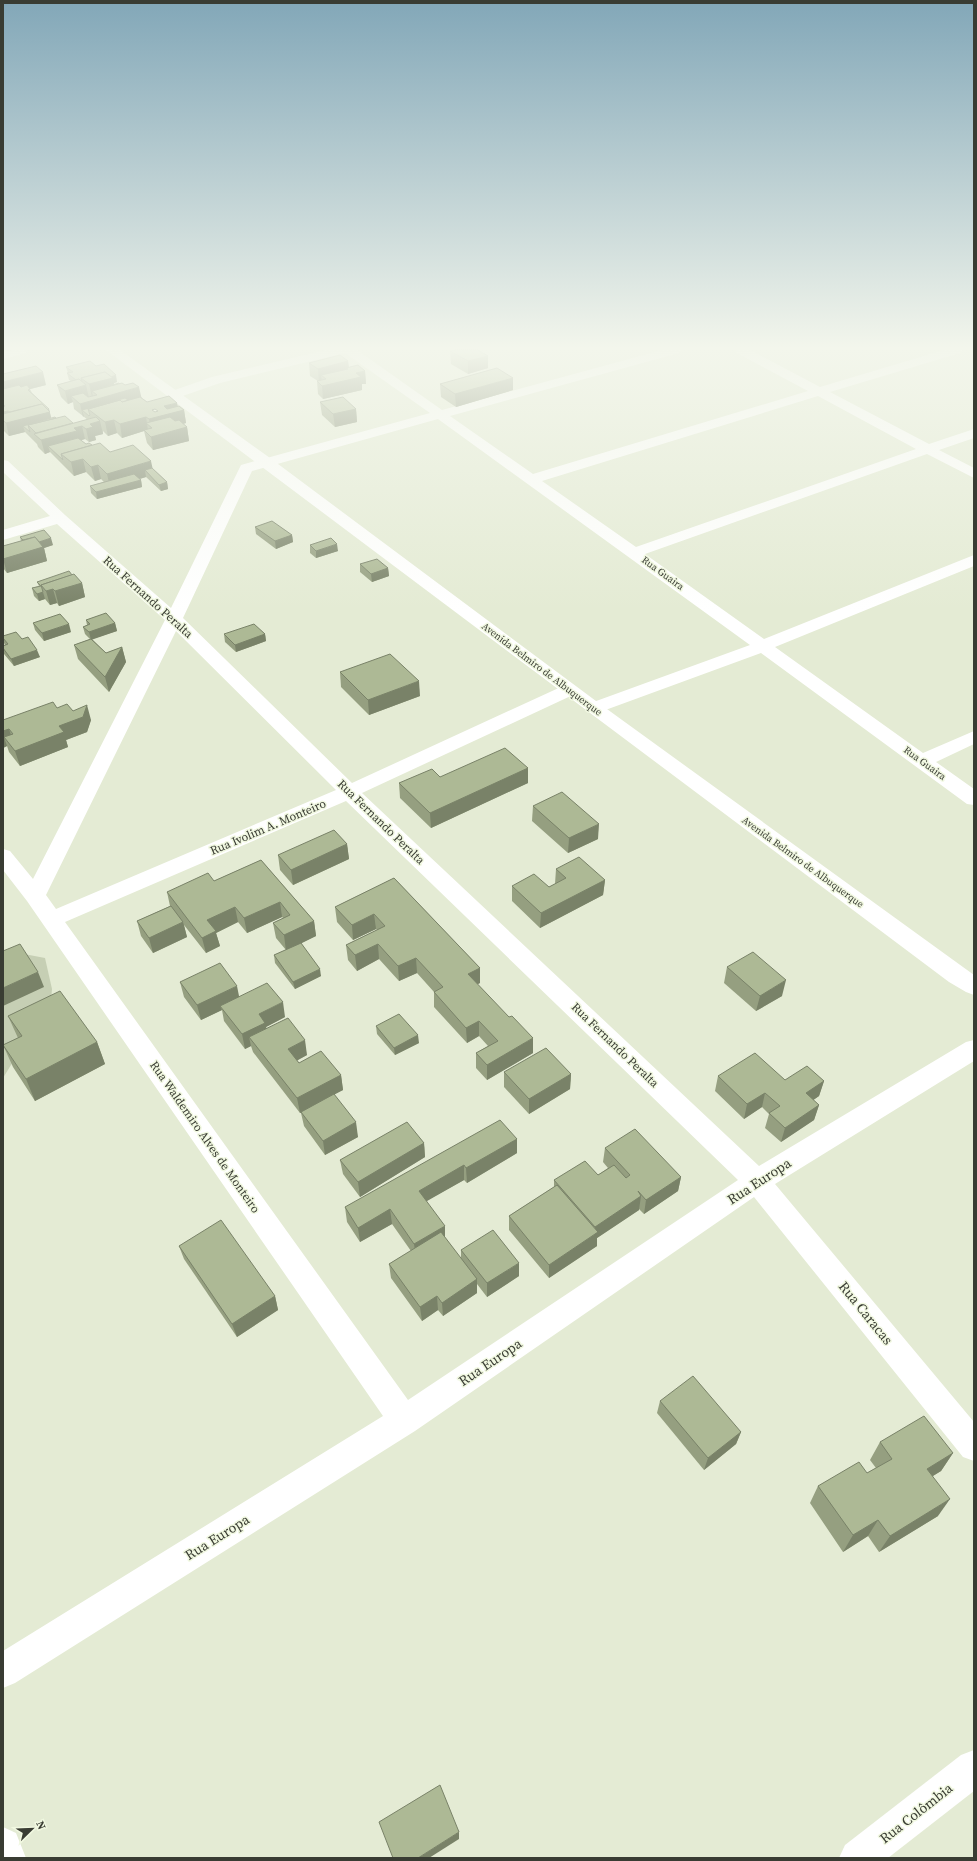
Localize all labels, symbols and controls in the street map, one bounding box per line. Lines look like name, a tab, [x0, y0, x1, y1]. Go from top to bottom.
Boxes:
street label: Rua Fernando Peralta	[100, 552, 197, 642]
street label: Rua Guaira	[639, 553, 688, 593]
street label: Avenida Belmiro de Albuquerque	[479, 619, 605, 719]
street label: Rua Guaira	[901, 743, 950, 783]
street label: Rua Fernando Peralta	[334, 776, 429, 869]
street label: Rua Ivolim A. Monteiro	[208, 795, 329, 859]
street label: Avenida Belmiro de Albuquerque	[740, 813, 866, 911]
street label: Rua Fernando Peralta	[568, 999, 663, 1092]
street label: Rua Waldemiro Alves de Monteiro	[146, 1058, 264, 1216]
street label: Rua Europa	[723, 1152, 796, 1209]
street label: Rua Caracas	[834, 1277, 898, 1349]
street label: Rua Europa	[454, 1333, 526, 1391]
street label: Rua Europa	[181, 1509, 254, 1565]
street label: Rua Colômbia	[875, 1778, 957, 1848]
north arrow	[12, 1809, 52, 1849]
text: N	[32, 1819, 49, 1832]

